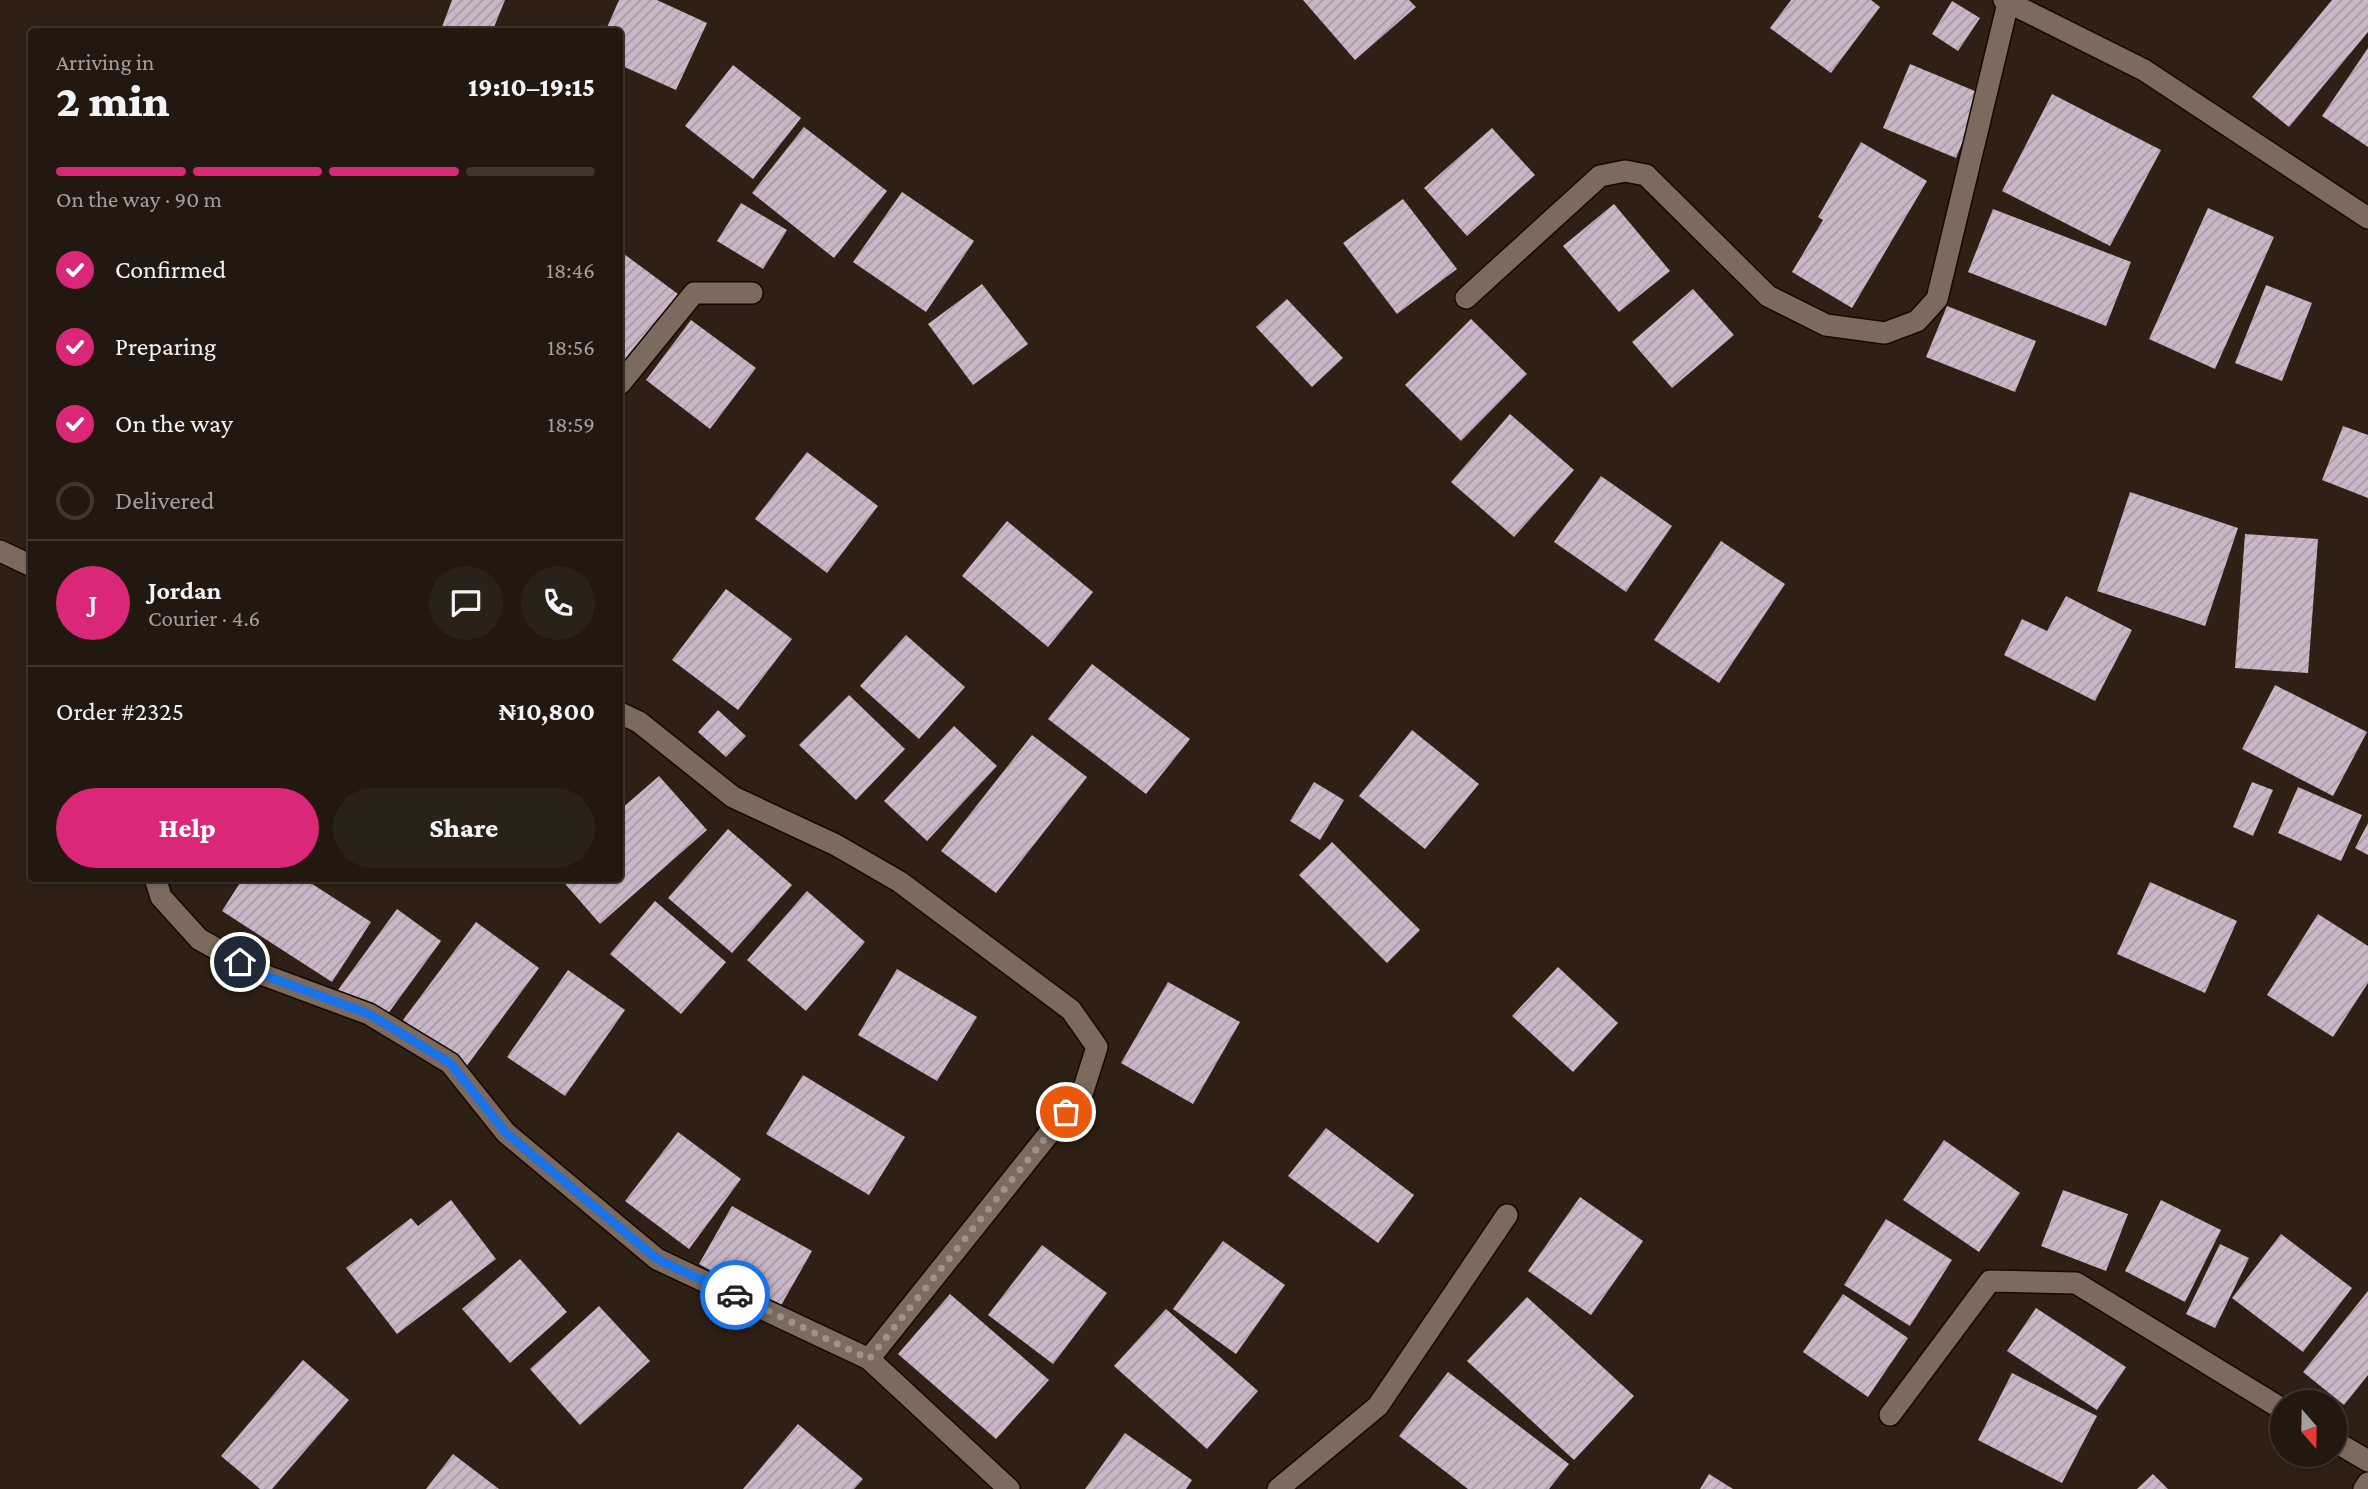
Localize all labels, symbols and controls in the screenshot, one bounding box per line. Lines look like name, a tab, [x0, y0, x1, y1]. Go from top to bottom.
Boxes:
text: Arriving in	[56, 49, 154, 75]
text: 19:10–19:15	[468, 73, 595, 102]
text: 2 min	[56, 75, 170, 126]
text: On the way · 90 m	[56, 186, 222, 212]
icon: check	[56, 251, 94, 289]
text: Confirmed	[115, 255, 226, 284]
text: 18:46	[546, 257, 595, 283]
icon: check	[56, 328, 94, 366]
text: Preparing	[115, 332, 216, 361]
text: 18:56	[547, 334, 595, 360]
icon: check	[56, 405, 94, 443]
text: On the way	[115, 409, 233, 438]
text: 18:59	[548, 411, 595, 437]
text: Delivered	[115, 486, 214, 515]
button: chat	[429, 566, 503, 640]
button: phone	[521, 566, 595, 640]
text: Jordan	[148, 576, 222, 605]
text: J	[89, 589, 97, 618]
text: Courier · 4.6	[148, 605, 260, 631]
text: Order #2325	[56, 697, 184, 726]
text: ₦10,800	[499, 697, 595, 726]
button: Help	[56, 788, 319, 868]
button: Share	[333, 788, 595, 868]
pin	[210, 932, 270, 992]
icon: home	[221, 943, 259, 981]
pin	[1036, 1082, 1096, 1142]
icon: bag	[1047, 1093, 1085, 1131]
courier	[700, 1260, 770, 1330]
icon: car	[716, 1276, 754, 1314]
north arrow	[2270, 1390, 2347, 1466]
map controls	[2270, 1390, 2347, 1467]

